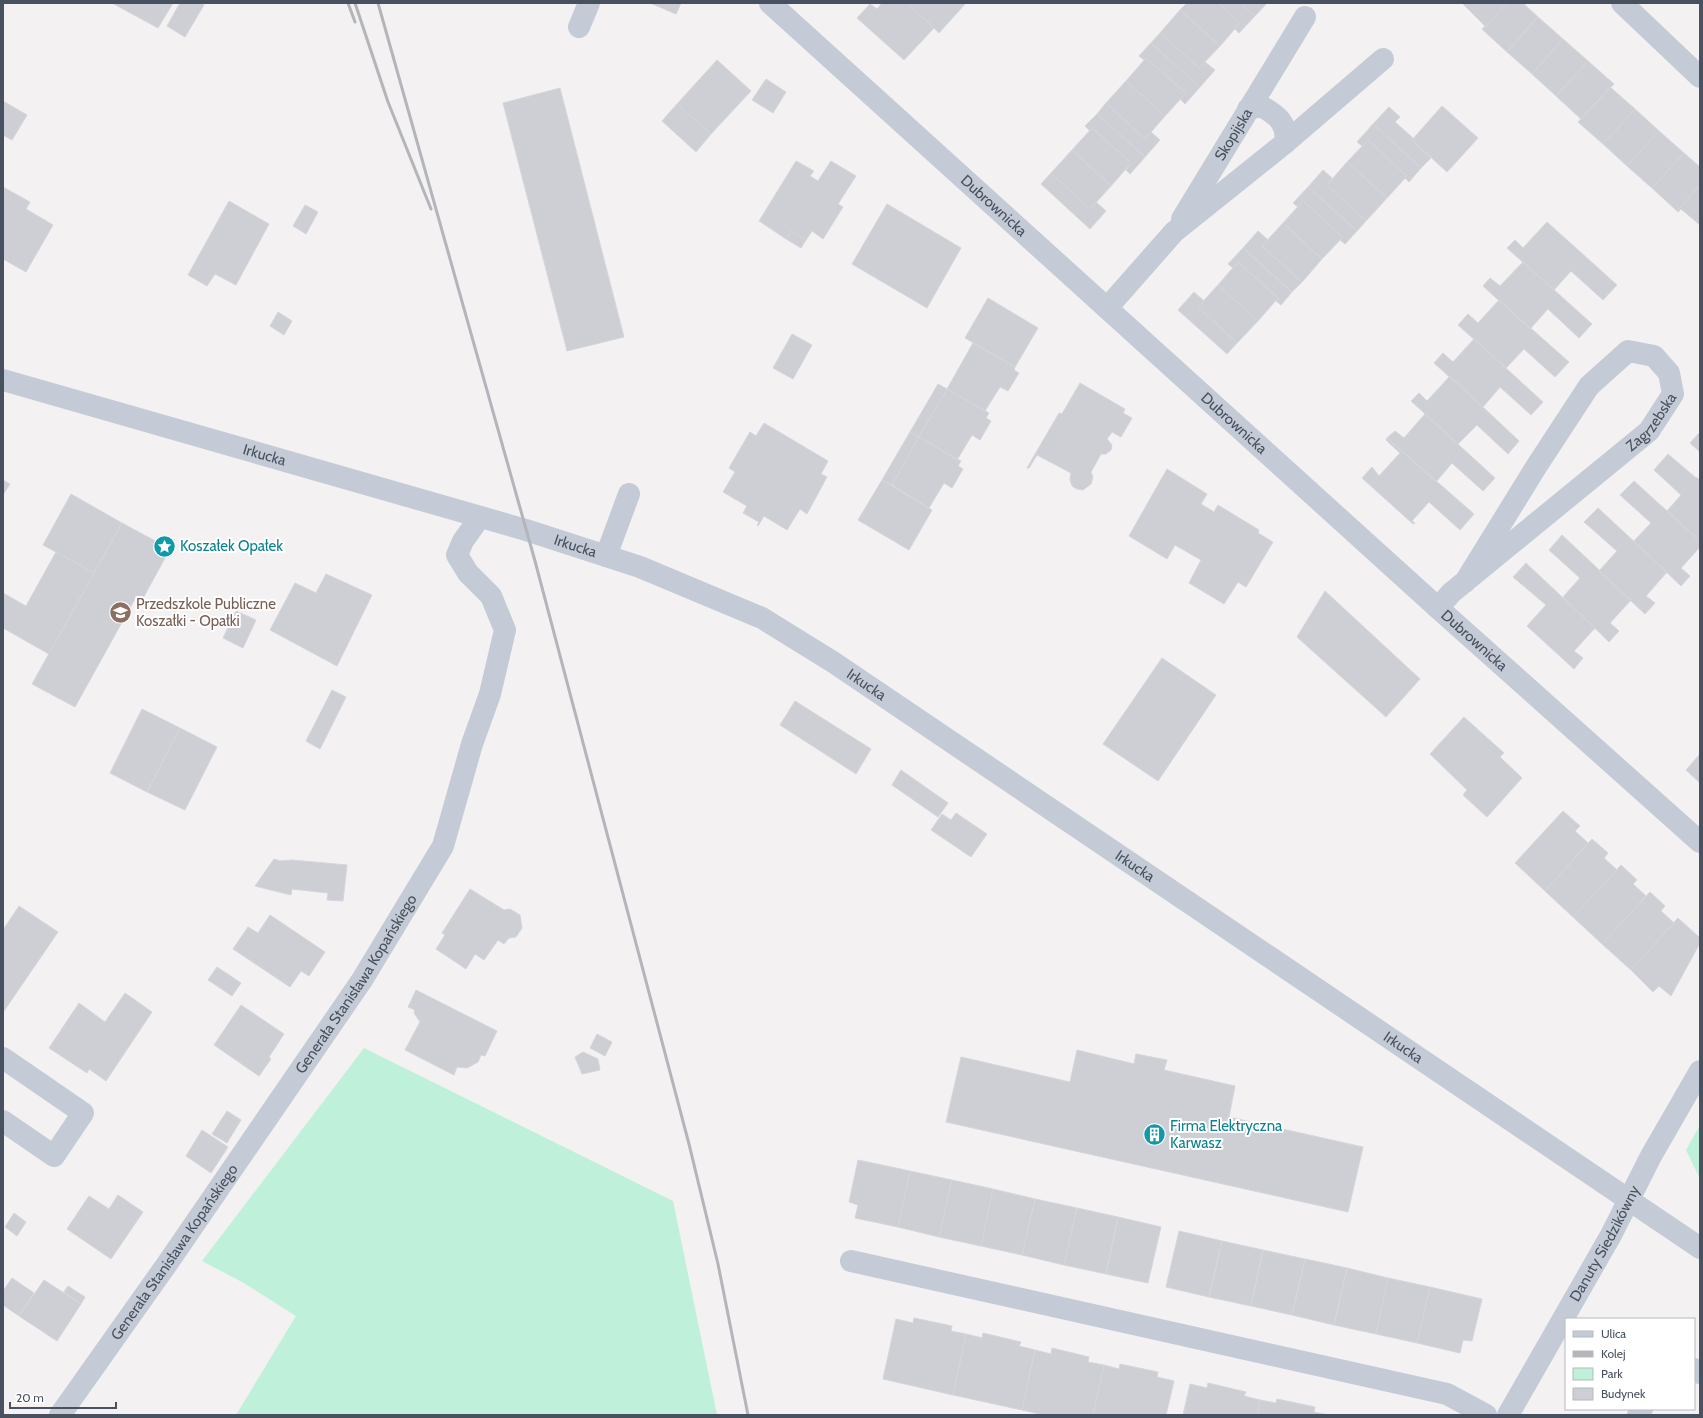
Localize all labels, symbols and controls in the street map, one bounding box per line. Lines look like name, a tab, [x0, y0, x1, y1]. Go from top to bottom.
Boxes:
street label: Skopijska	[1211, 104, 1257, 164]
street label: Dubrownicka	[957, 171, 1031, 241]
street label: Dubrownicka	[1197, 389, 1271, 458]
street label: Zagrzebska	[1622, 389, 1681, 455]
street label: Irkucka	[241, 440, 289, 470]
street label: Irkucka	[552, 531, 600, 562]
place icon: Koszałek Opałek	[151, 533, 177, 559]
place label: Koszałek Opałek	[180, 537, 283, 555]
place label: Przedszkole Publiczne Koszałki - Opałki	[136, 595, 276, 630]
school or university icon: Przedszkole Publiczne Koszałki - Opałki	[107, 600, 133, 626]
street label: Dubrownicka	[1437, 606, 1512, 675]
street label: Irkucka	[843, 665, 890, 705]
street label: Irkucka	[1112, 846, 1159, 886]
street label: Generała Stanisława Kopańskiego	[291, 891, 421, 1077]
street label: Irkucka	[1380, 1028, 1427, 1068]
place label: Firma Elektryczna Karwasz	[1170, 1117, 1283, 1152]
building icon: Firma Elektryczna Karwasz	[1142, 1122, 1168, 1148]
street label: Generała Stanisława Kopańskiego	[107, 1161, 242, 1344]
street label: Danuty Siedzikówny	[1566, 1182, 1644, 1305]
legend	[1565, 1318, 1695, 1410]
text: Ulica	[1601, 1326, 1626, 1341]
text: Kolej	[1601, 1346, 1625, 1361]
text: Park	[1601, 1366, 1623, 1381]
scale bar	[10, 1384, 116, 1410]
text: Budynek	[1601, 1386, 1646, 1401]
text: 20 m	[16, 1390, 44, 1405]

